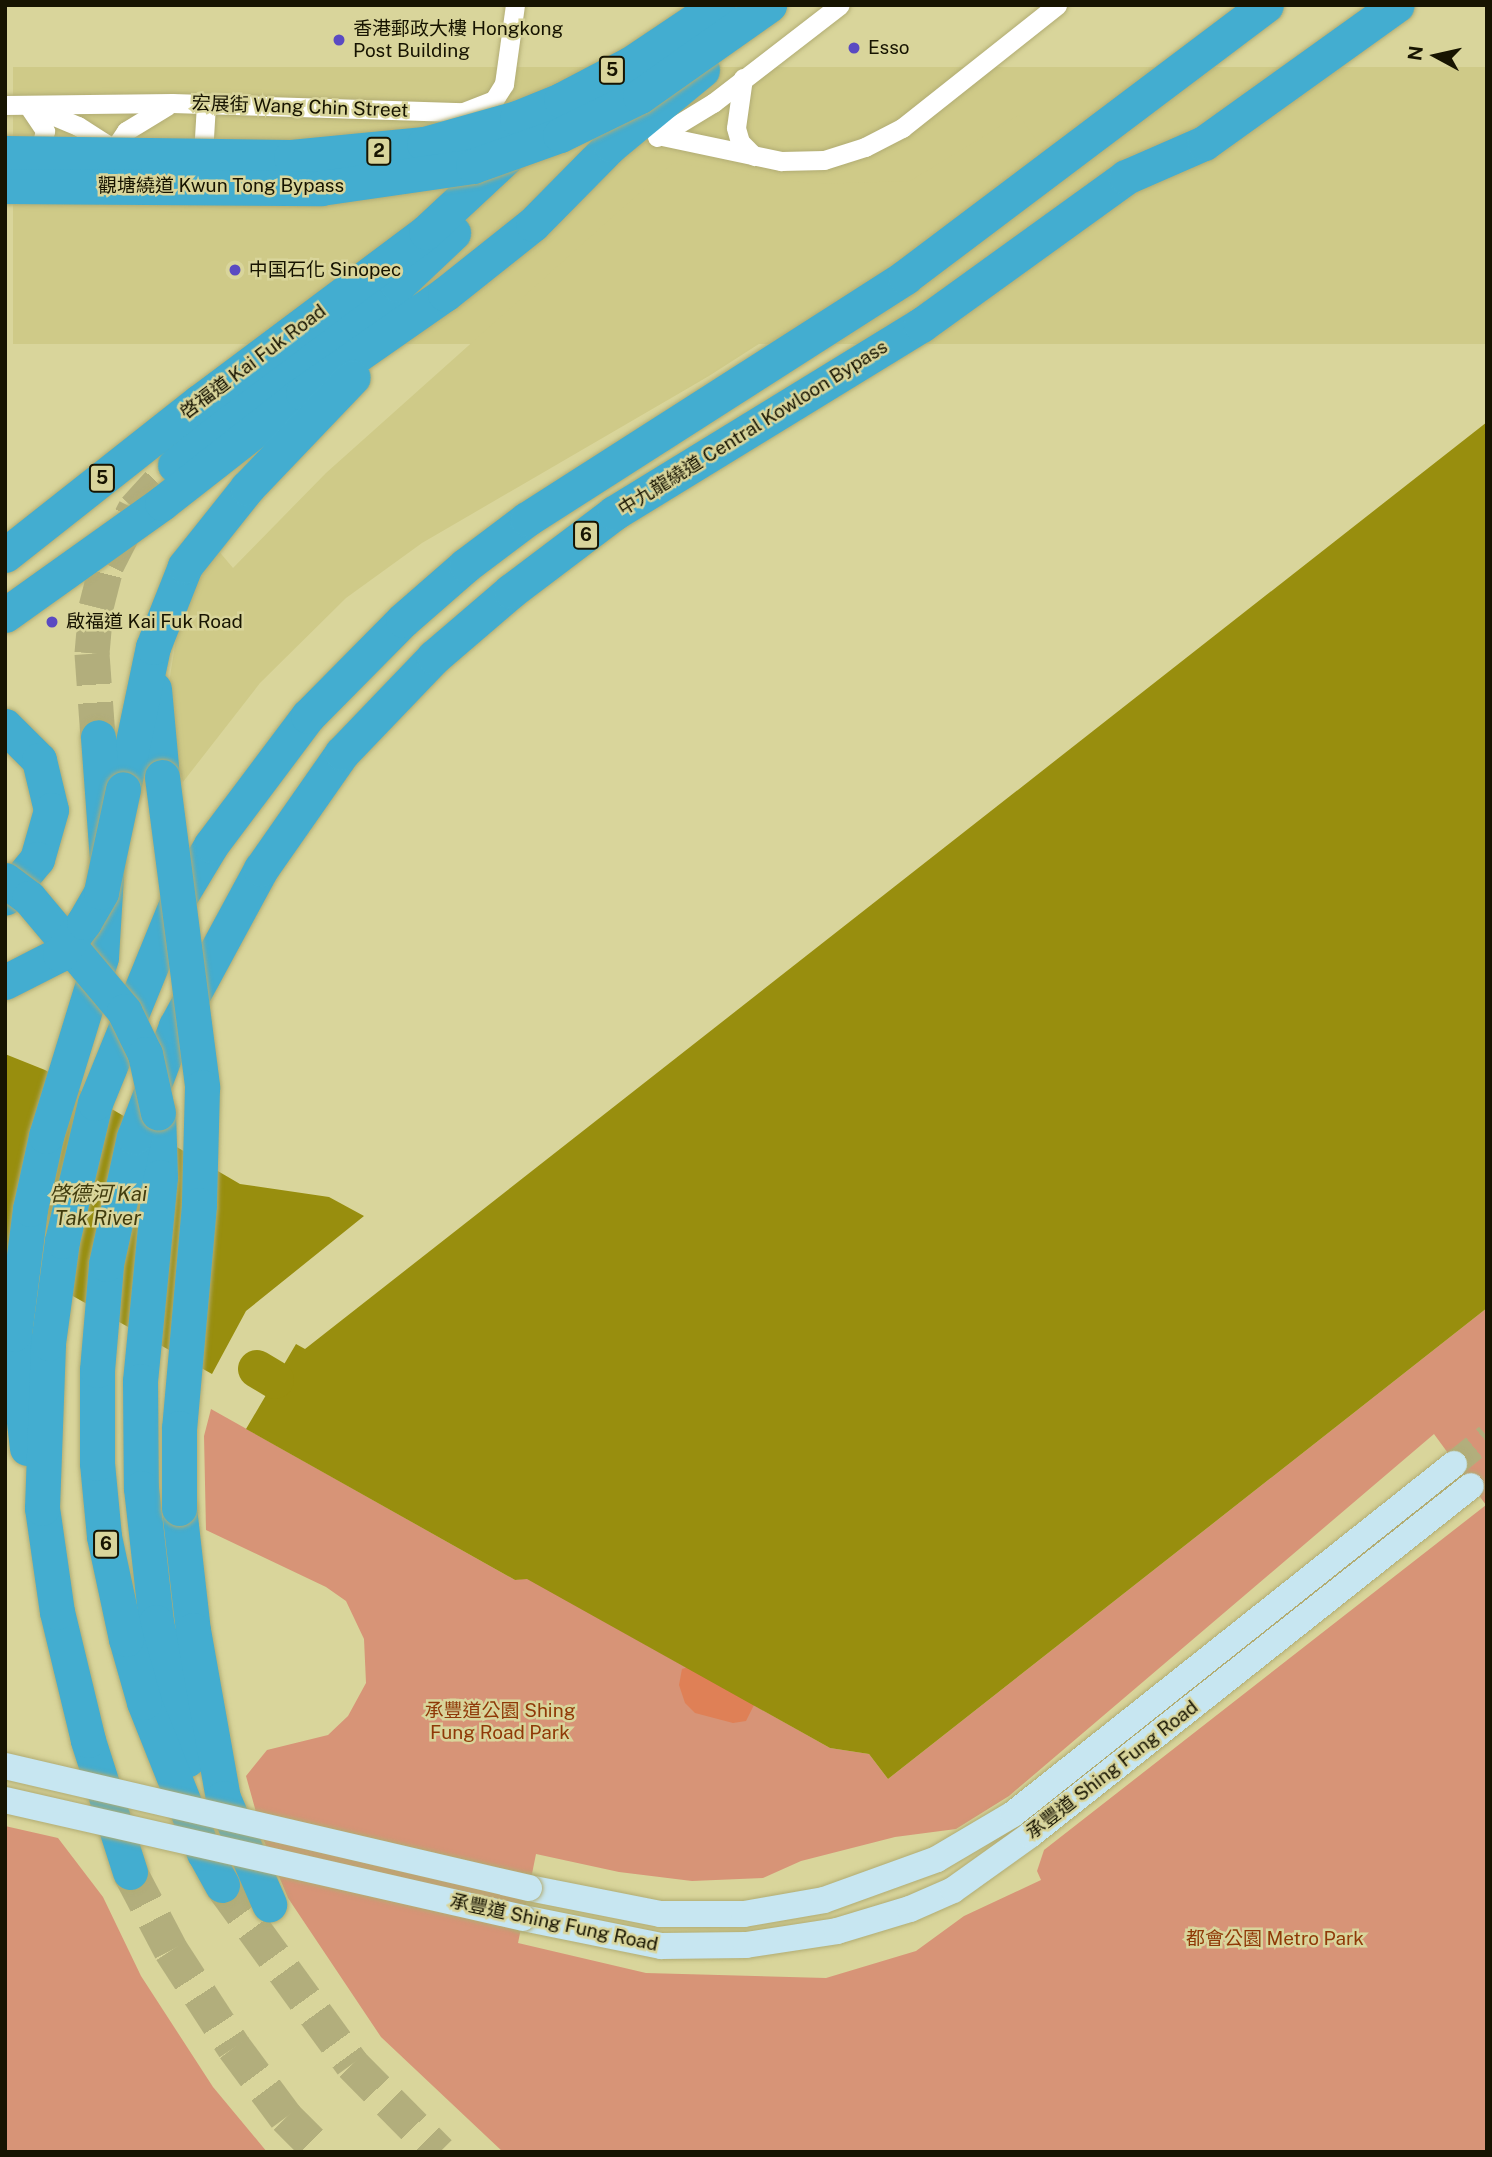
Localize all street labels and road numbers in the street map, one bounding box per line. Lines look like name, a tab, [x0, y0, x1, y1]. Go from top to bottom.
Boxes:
road number: 5	[598, 56, 626, 84]
street label: 宏展街 Wang Chin Street	[191, 92, 409, 122]
road number: 2	[365, 136, 393, 166]
street label: 觀塘繞道 Kwun Tong Bypass	[98, 175, 344, 197]
street label: 啓福道 Kai Fuk Road	[176, 300, 330, 424]
street label: 中九龍繞道 Central Kowloon Bypass	[614, 335, 892, 521]
road number: 5	[88, 464, 116, 492]
road number: 6	[572, 520, 600, 550]
road number: 6	[92, 1530, 120, 1559]
street label: 承豐道 Shing Fung Road	[1021, 1696, 1203, 1844]
street label: 承豐道 Shing Fung Road	[448, 1890, 660, 1956]

